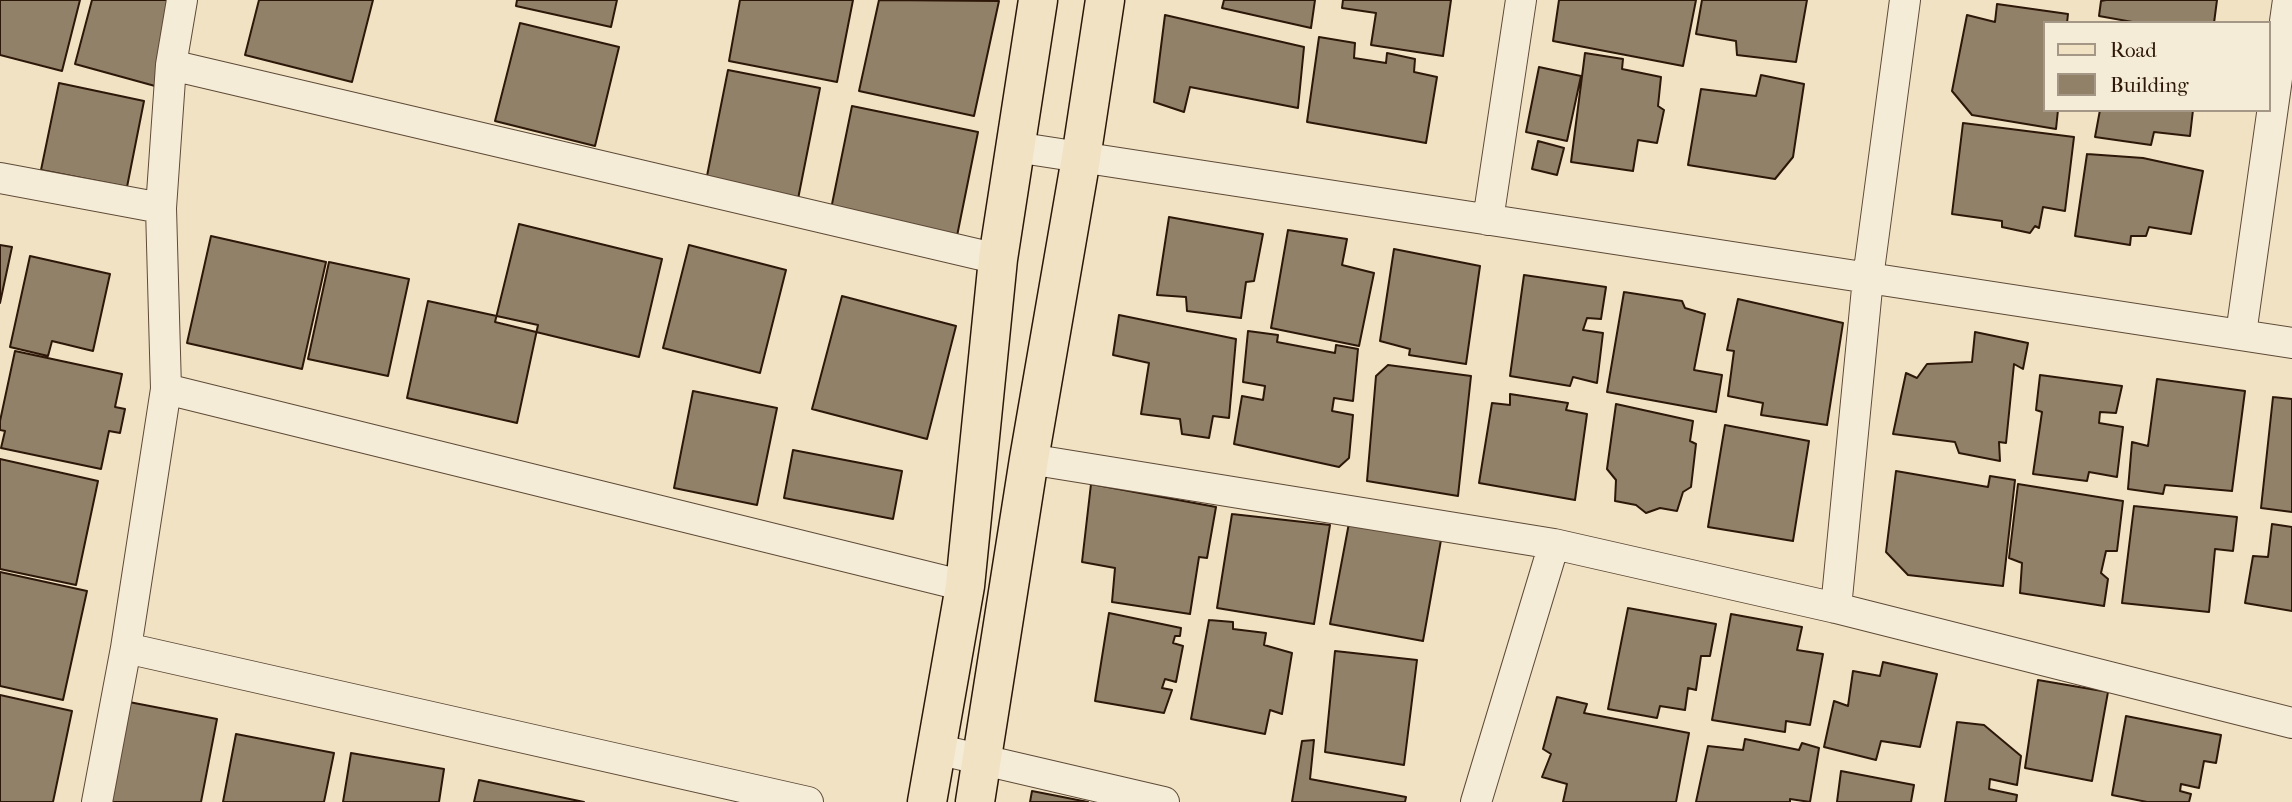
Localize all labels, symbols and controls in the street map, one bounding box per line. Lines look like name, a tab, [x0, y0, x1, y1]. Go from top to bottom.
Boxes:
legend	[2044, 21, 2271, 112]
text: Road	[2110, 38, 2157, 62]
text: Building	[2110, 73, 2188, 97]

